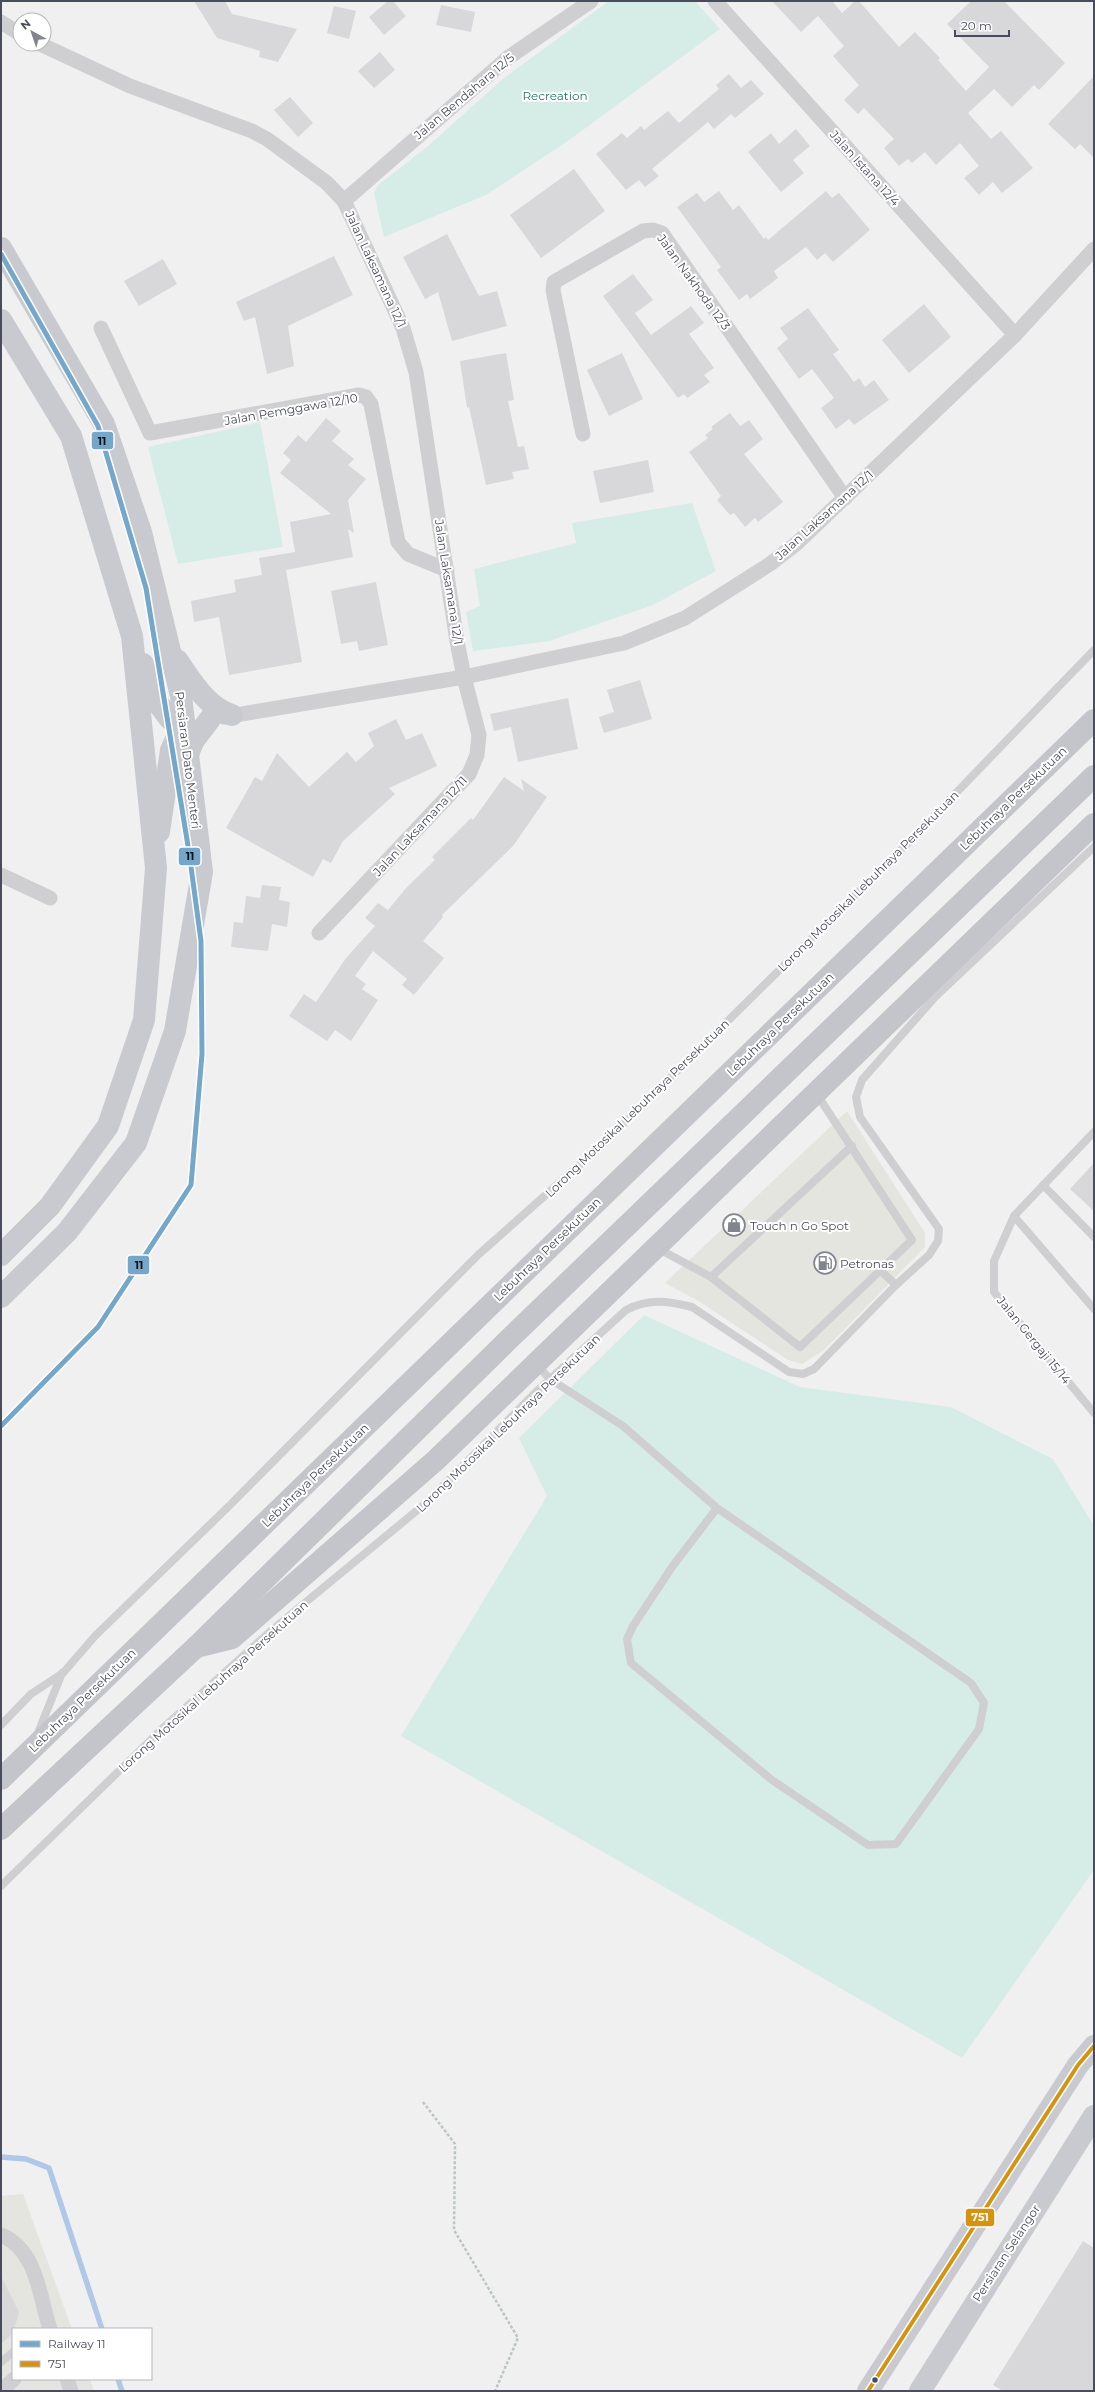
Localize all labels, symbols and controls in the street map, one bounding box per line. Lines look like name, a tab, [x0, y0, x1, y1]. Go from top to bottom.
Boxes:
north arrow	[12, 12, 52, 52]
scale bar	[955, 12, 1009, 38]
text: N	[18, 16, 33, 33]
text: 20 m	[961, 18, 992, 33]
street label: Jalan Bendahara 12/5	[410, 50, 517, 143]
park label: Recreation	[522, 88, 588, 103]
street label: Jalan Istana 12/4	[826, 126, 903, 209]
street label: Jalan Laksamana 12/1	[342, 207, 410, 330]
street label: Jalan Nakhoda 12/3	[654, 230, 734, 333]
street label: Jalan Pemggawa 12/10	[222, 390, 359, 428]
line badge: 11	[91, 431, 114, 450]
text: 11	[98, 434, 106, 448]
street label: Jalan Laksamana 12/1	[771, 467, 876, 564]
street label: Jalan Laksamana 12/1	[432, 517, 466, 646]
street label: Persiaran Dato Menteri	[172, 690, 204, 830]
street label: Lebuhraya Persekutuan	[956, 743, 1070, 853]
street label: Jalan Laksamana 12/11	[369, 773, 470, 880]
street label: Lorong Motosikal Lebuhraya Persekutuan	[774, 787, 962, 975]
line badge: 11	[178, 847, 201, 866]
text: 11	[186, 849, 194, 863]
street label: Lebuhraya Persekutuan	[723, 969, 837, 1079]
street label: Lorong Motosikal Lebuhraya Persekutuan	[542, 1016, 732, 1200]
street label: Lebuhraya Persekutuan	[490, 1194, 604, 1304]
shop icon: Touch n Go Spot	[721, 1212, 747, 1238]
place label: Touch n Go Spot	[750, 1218, 849, 1233]
fuel station icon: Petronas	[812, 1250, 838, 1276]
line badge: 11	[127, 1255, 150, 1275]
place label: Petronas	[840, 1256, 894, 1271]
text: 11	[135, 1258, 143, 1272]
street label: Jalan Gergaji 15/14	[993, 1292, 1074, 1387]
street label: Lorong Motosikal Lebuhraya Persekutuan	[413, 1331, 603, 1515]
street label: Lebuhraya Persekutuan	[258, 1420, 372, 1530]
street label: Lorong Motosikal Lebuhraya Persekutuan	[115, 1597, 311, 1775]
street label: Lebuhraya Persekutuan	[25, 1645, 139, 1755]
street label: Persiaran Selangor	[969, 2201, 1043, 2304]
line badge: 751	[965, 2208, 995, 2227]
text: 751	[971, 2210, 989, 2224]
legend	[12, 2328, 152, 2380]
text: Railway 11	[48, 2336, 106, 2351]
text: 751	[48, 2356, 66, 2371]
unlabelled marker	[870, 2375, 880, 2385]

